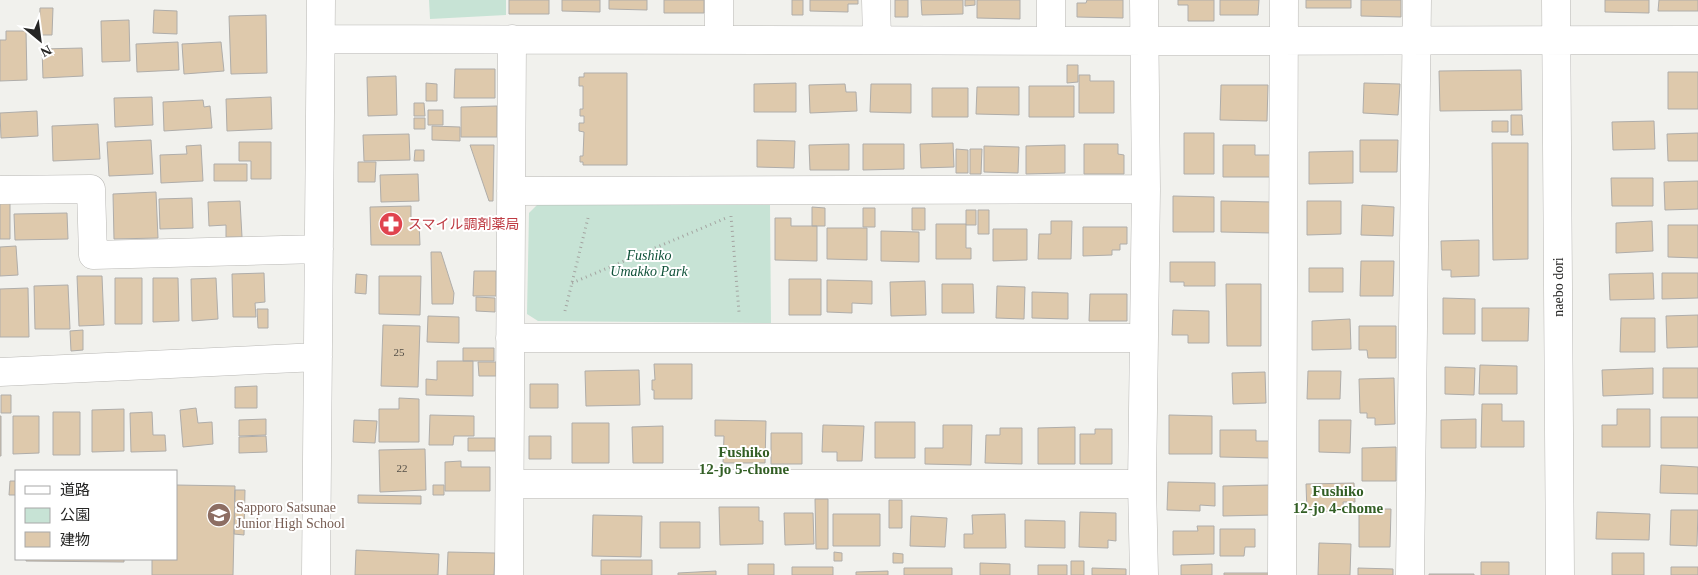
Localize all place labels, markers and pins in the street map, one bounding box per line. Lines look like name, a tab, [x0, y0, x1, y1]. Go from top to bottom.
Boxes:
pharmacy icon: スマイル調剤薬局	[378, 211, 404, 237]
place label: スマイル調剤薬局	[408, 217, 520, 232]
place label: Sapporo Satsunae Junior High School	[236, 500, 345, 531]
school or university icon: Sapporo Satsunae Junior High School	[206, 502, 232, 528]

